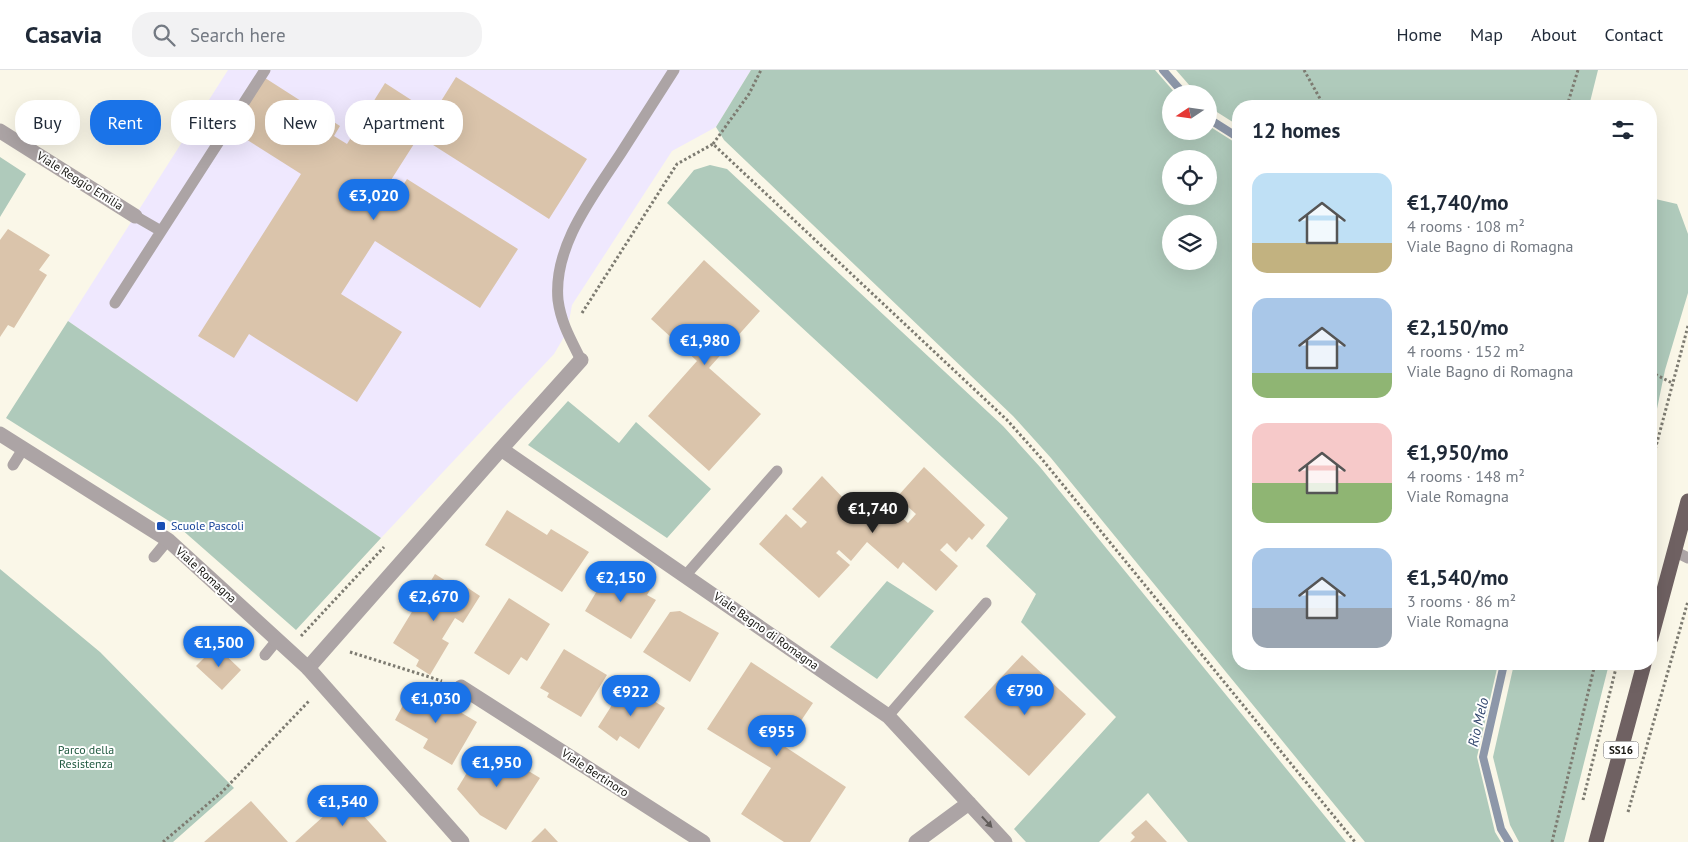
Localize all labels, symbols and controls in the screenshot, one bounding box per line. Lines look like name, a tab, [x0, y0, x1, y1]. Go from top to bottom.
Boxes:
search box	[132, 12, 482, 57]
text: Casavia	[25, 19, 102, 50]
icon: search	[150, 21, 178, 49]
text: Search here	[190, 23, 286, 47]
text: Home	[1396, 23, 1442, 46]
text: Map	[1470, 23, 1503, 46]
text: About	[1531, 23, 1577, 46]
text: Contact	[1605, 23, 1663, 46]
north arrow	[1162, 85, 1218, 140]
map controls	[1162, 85, 1217, 270]
chip: Buy	[15, 100, 80, 145]
chip: Rent	[90, 100, 161, 145]
chip: Filters	[171, 100, 255, 145]
chip: New	[265, 100, 335, 145]
chip: Apartment	[345, 100, 463, 145]
icon: filters	[1609, 116, 1637, 144]
text: 12 homes	[1252, 117, 1340, 144]
street label: Viale Reggio Emilia	[33, 147, 126, 213]
button: locate	[1162, 150, 1217, 205]
pin: €3,020	[333, 178, 415, 221]
text: €3,020	[349, 185, 399, 205]
text: €1,740/mo	[1407, 189, 1509, 216]
icon: home	[1292, 193, 1352, 253]
button: layers	[1162, 215, 1217, 270]
text: 4 rooms · 108 m²	[1407, 216, 1525, 236]
text: Viale Bagno di Romagna	[1407, 236, 1574, 256]
text: €2,150/mo	[1407, 314, 1509, 341]
icon: home	[1292, 318, 1352, 378]
pin: €1,980	[664, 324, 746, 366]
text: €1,980	[680, 330, 730, 350]
text: 4 rooms · 152 m²	[1407, 341, 1525, 361]
text: Viale Bagno di Romagna	[1407, 361, 1574, 381]
text: €1,950/mo	[1407, 439, 1509, 466]
icon: home	[1292, 443, 1352, 503]
text: 4 rooms · 148 m²	[1407, 466, 1525, 486]
text: Viale Romagna	[1407, 486, 1509, 506]
pin: €1,740	[832, 492, 914, 534]
text: €1,740	[848, 498, 898, 518]
place label: Scuole Pascoli	[171, 518, 244, 533]
marker: Scuole Pascoli	[155, 520, 167, 532]
street label: Viale Romagna	[172, 543, 240, 606]
pin: €2,150	[580, 560, 662, 603]
text: €1,540/mo	[1407, 564, 1509, 591]
text: €2,150	[596, 567, 646, 587]
icon: home	[1292, 568, 1352, 628]
pin: €2,670	[393, 580, 475, 622]
text: €2,670	[409, 586, 459, 606]
street label: Viale Bagno di Romagna	[710, 588, 822, 673]
text: 3 rooms · 86 m²	[1407, 591, 1516, 611]
text: Viale Romagna	[1407, 611, 1509, 631]
pin: €1,500	[178, 626, 260, 668]
text: €1,500	[194, 632, 244, 652]
pin: €922	[601, 674, 661, 717]
pin: €790	[995, 674, 1055, 716]
text: €790	[1007, 680, 1043, 700]
text: €922	[613, 681, 649, 701]
pin: €1,030	[395, 682, 477, 724]
text: €1,030	[411, 688, 461, 708]
water label: Rio Melo	[1464, 696, 1492, 748]
pin: €955	[747, 714, 807, 757]
text: €955	[759, 721, 795, 741]
park label: Parco della Resistenza	[58, 742, 114, 771]
road number: SS16	[1604, 742, 1638, 758]
street label: Viale Bertinoro	[558, 745, 632, 800]
pin: €1,950	[456, 746, 538, 788]
text: €1,950	[472, 752, 522, 772]
pin: €1,540	[302, 784, 384, 827]
text: €1,540	[318, 791, 368, 811]
one-way arrow	[981, 816, 993, 828]

